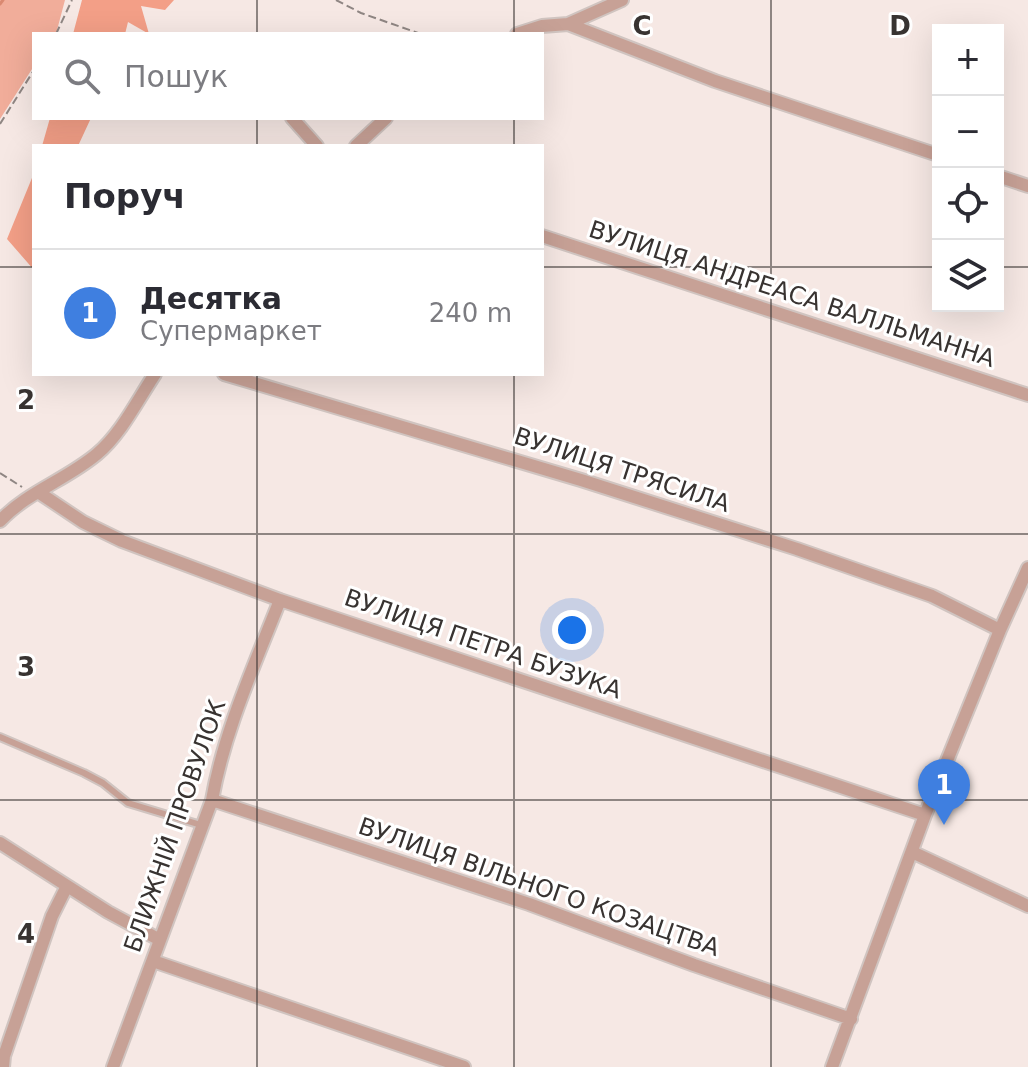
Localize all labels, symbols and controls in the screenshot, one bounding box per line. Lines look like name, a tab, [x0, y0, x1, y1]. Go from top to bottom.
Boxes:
text: C	[632, 11, 652, 41]
text: D	[889, 11, 911, 41]
map controls	[932, 24, 1004, 312]
button: +	[932, 24, 1004, 96]
search box	[32, 32, 544, 120]
icon: search	[60, 54, 104, 98]
text: Пошук	[124, 59, 228, 94]
button: −	[932, 96, 1004, 168]
button: locate	[932, 168, 1004, 240]
text: Поруч	[64, 176, 186, 216]
street label: ВУЛИЦЯ АНДРЕАСА ВАЛЛЬМАННА	[585, 215, 999, 373]
button: layers	[932, 240, 1004, 312]
text: Десятка	[140, 281, 282, 316]
text: 1	[81, 298, 99, 328]
text: 240 m	[429, 298, 512, 328]
text: Супермаркет	[140, 316, 322, 346]
text: 2	[17, 385, 35, 415]
street label: ВУЛИЦЯ ТРЯСИЛА	[511, 422, 734, 518]
street label: ВУЛИЦЯ ПЕТРА БУЗУКА	[341, 583, 626, 705]
your location	[552, 610, 592, 650]
text: 3	[17, 652, 35, 682]
street label: БЛИЖНІЙ ПРОВУЛОК	[118, 696, 231, 956]
pin: 1	[918, 759, 970, 825]
street label: ВУЛИЦЯ ВІЛЬНОГО КОЗАЦТВА	[355, 812, 724, 962]
text: 4	[17, 919, 35, 949]

